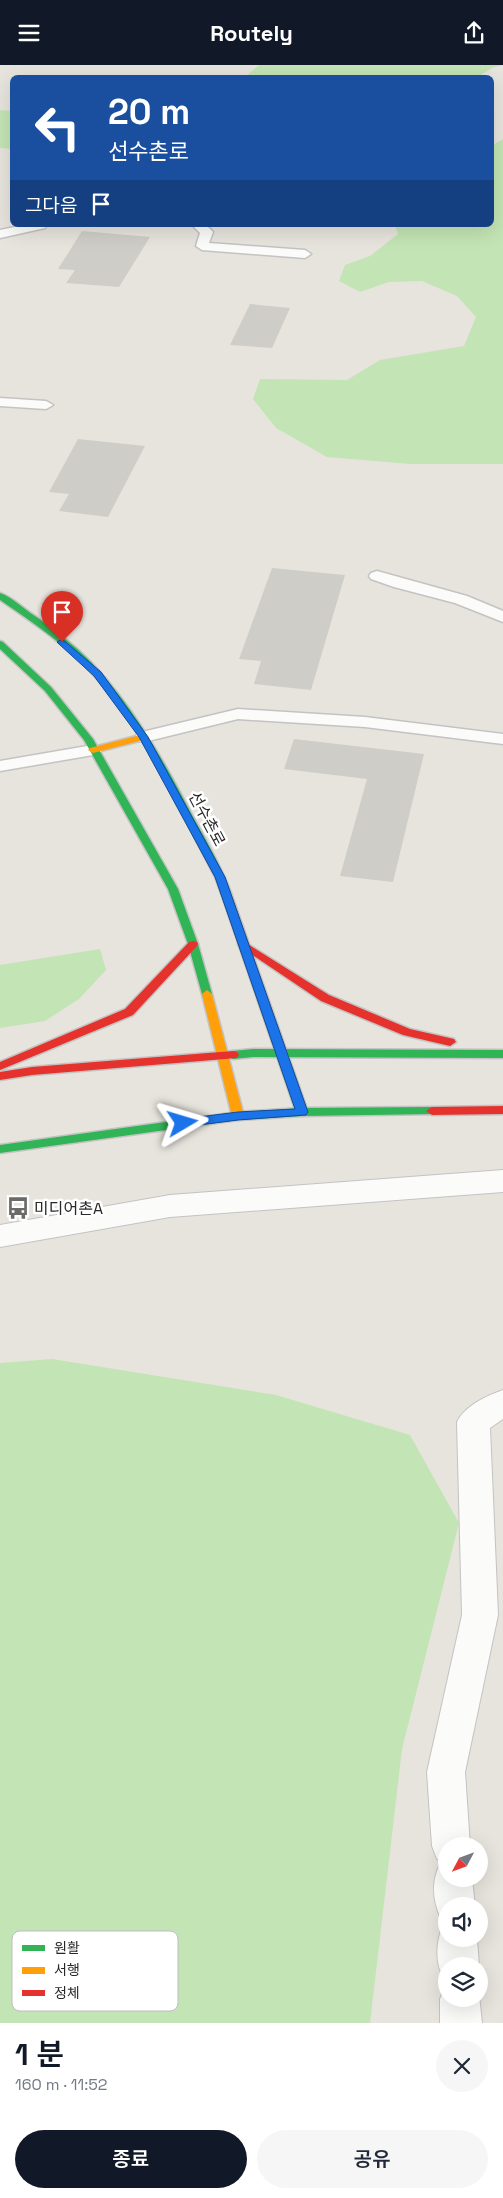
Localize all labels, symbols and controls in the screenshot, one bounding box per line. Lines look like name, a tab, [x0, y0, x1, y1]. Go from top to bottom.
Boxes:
icon: menu	[15, 19, 43, 47]
text: Routely	[210, 19, 293, 47]
icon: share	[460, 19, 488, 47]
text: 20 m	[108, 90, 190, 134]
icon: left	[25, 95, 90, 160]
text: 선수촌로	[108, 137, 189, 165]
icon: arrive	[87, 190, 115, 218]
text: 그다음	[25, 193, 77, 218]
pin	[41, 591, 83, 642]
icon: arrive	[48, 598, 76, 626]
street label: 선수촌로	[184, 788, 230, 850]
position arrow	[156, 1096, 208, 1148]
bus stop icon: 미디어촌A	[5, 1195, 31, 1221]
place label: 미디어촌A	[34, 1198, 103, 1219]
north arrow	[438, 1837, 488, 1887]
map controls	[438, 1837, 488, 2007]
button: sound	[438, 1897, 488, 1947]
legend	[12, 1931, 178, 2011]
text: 원활	[54, 1939, 80, 1957]
button: layers	[438, 1957, 488, 2007]
text: 서행	[54, 1961, 80, 1979]
text: 정체	[54, 1984, 80, 2002]
text: 1 분	[15, 2035, 64, 2074]
button: close	[436, 2040, 488, 2092]
text: 160 m · 11:52	[15, 2074, 107, 2095]
button: 종료	[15, 2130, 247, 2188]
button: 공유	[257, 2130, 488, 2188]

